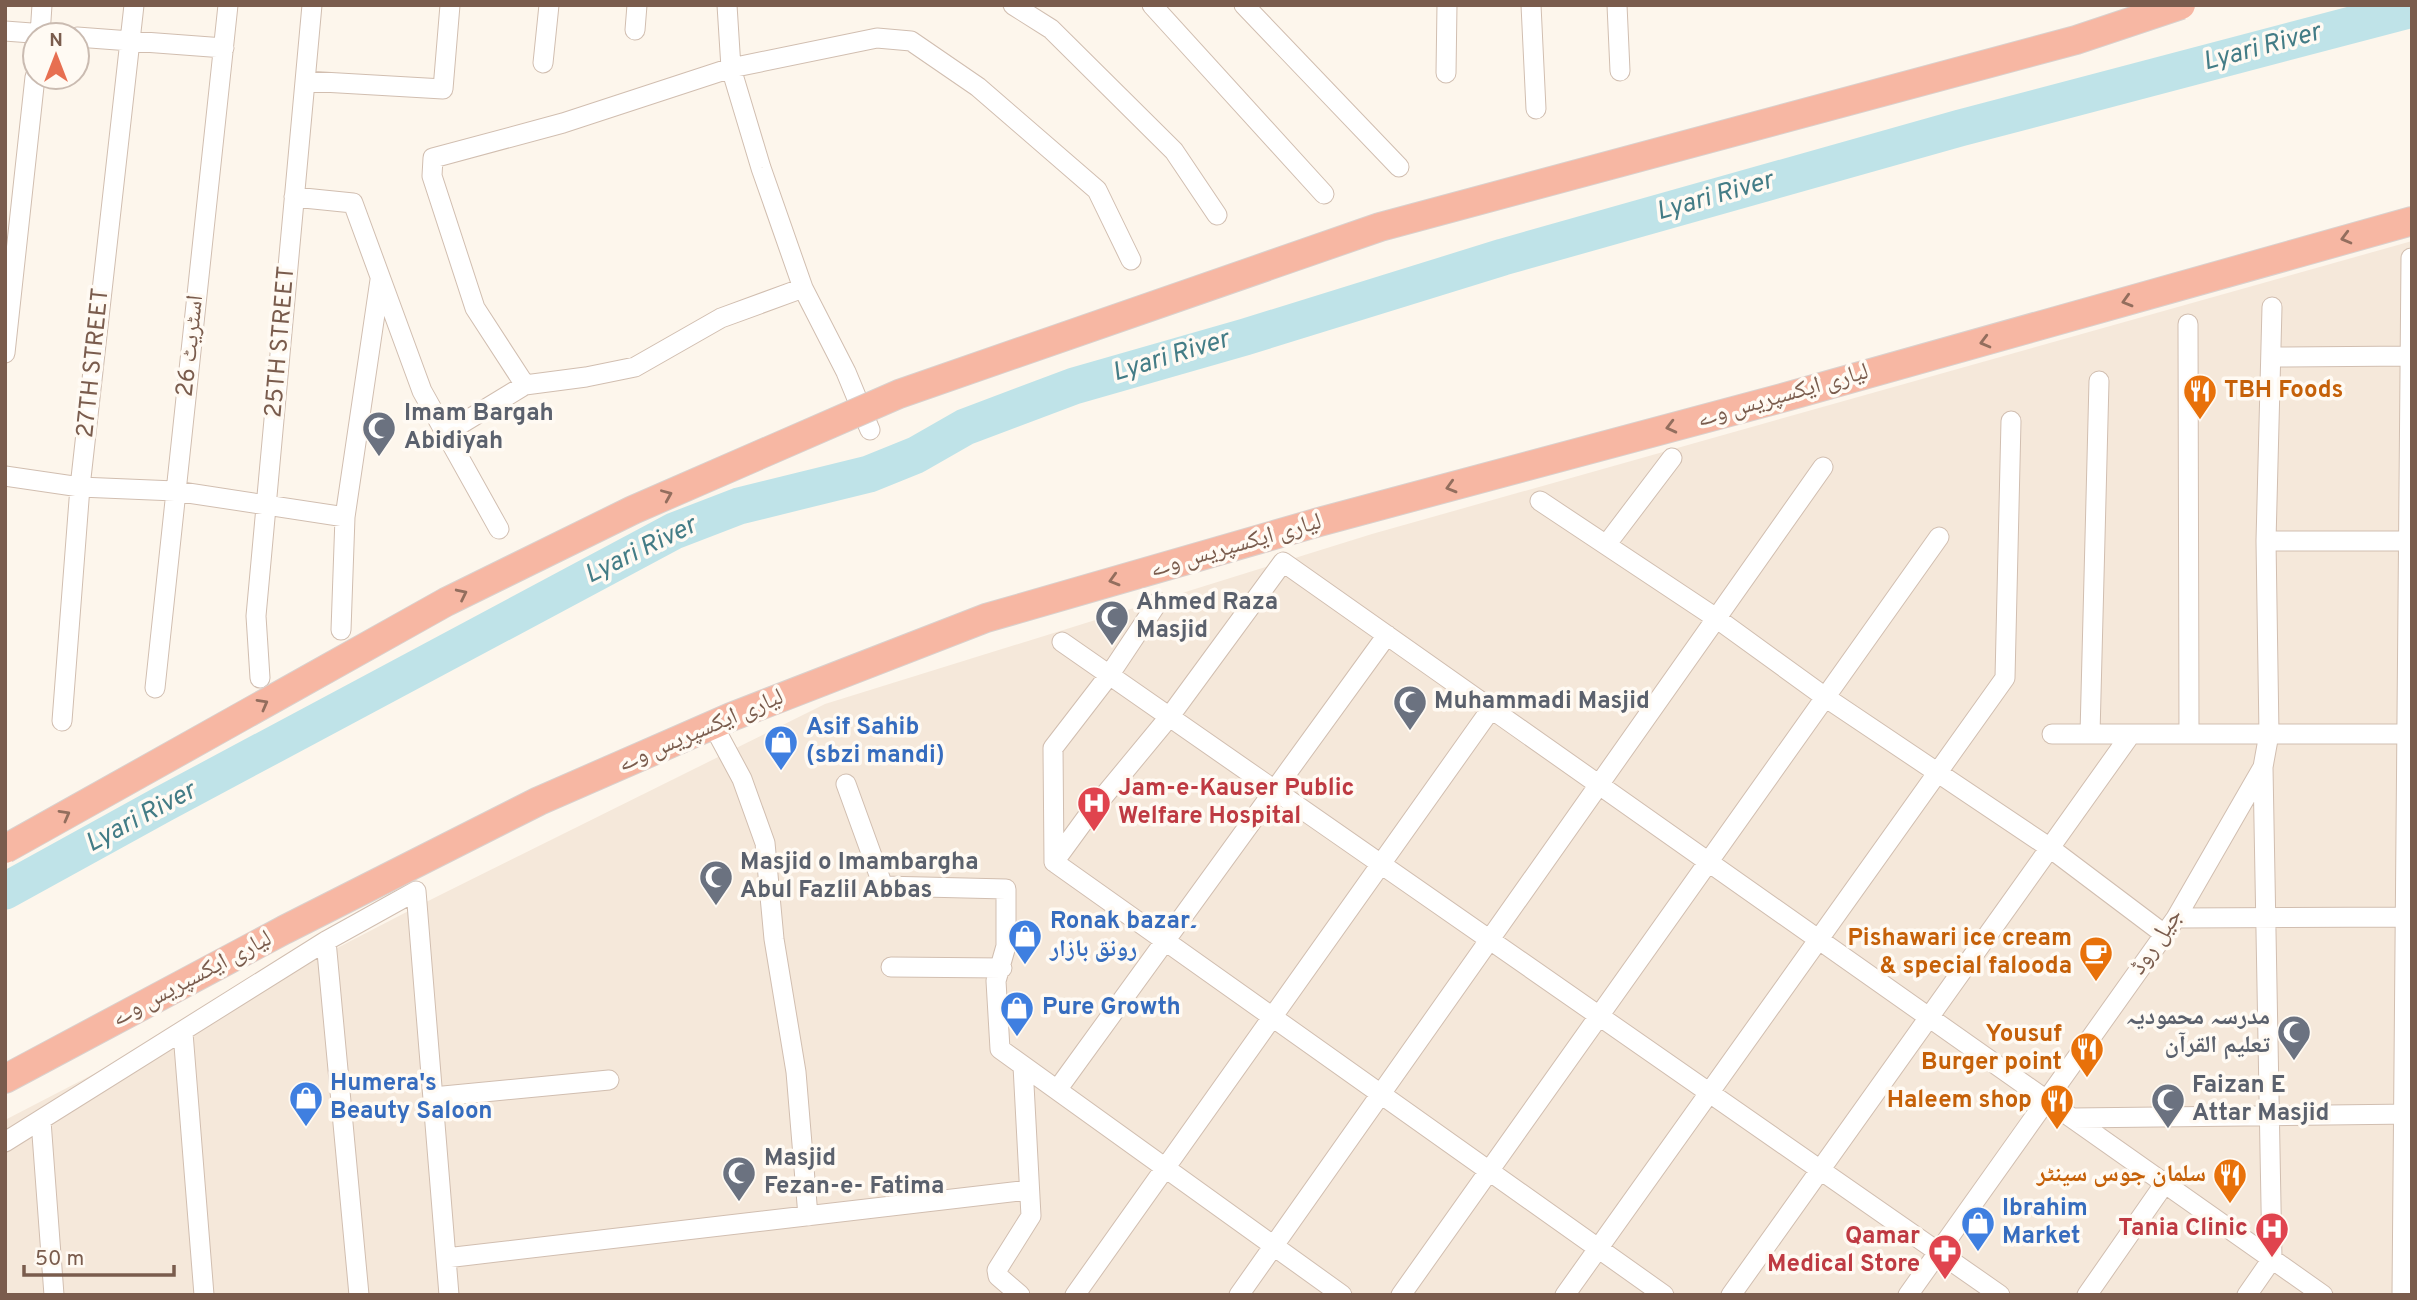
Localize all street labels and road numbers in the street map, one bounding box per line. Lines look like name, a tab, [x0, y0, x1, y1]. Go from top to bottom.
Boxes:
street label: 25TH STREET	[259, 265, 303, 419]
street label: 27TH STREET	[71, 287, 117, 439]
street label: اسٹریٹ 26	[171, 294, 211, 398]
street label: لیاری ایکسپریس وے	[1694, 357, 1872, 435]
street label: لیاری ایکسپریس وے	[1147, 507, 1325, 585]
street label: لیاری ایکسپریس وے	[614, 683, 788, 779]
street label: جیل روڈ	[2124, 903, 2190, 981]
street label: لیاری ایکسپریس وے	[107, 924, 277, 1034]

